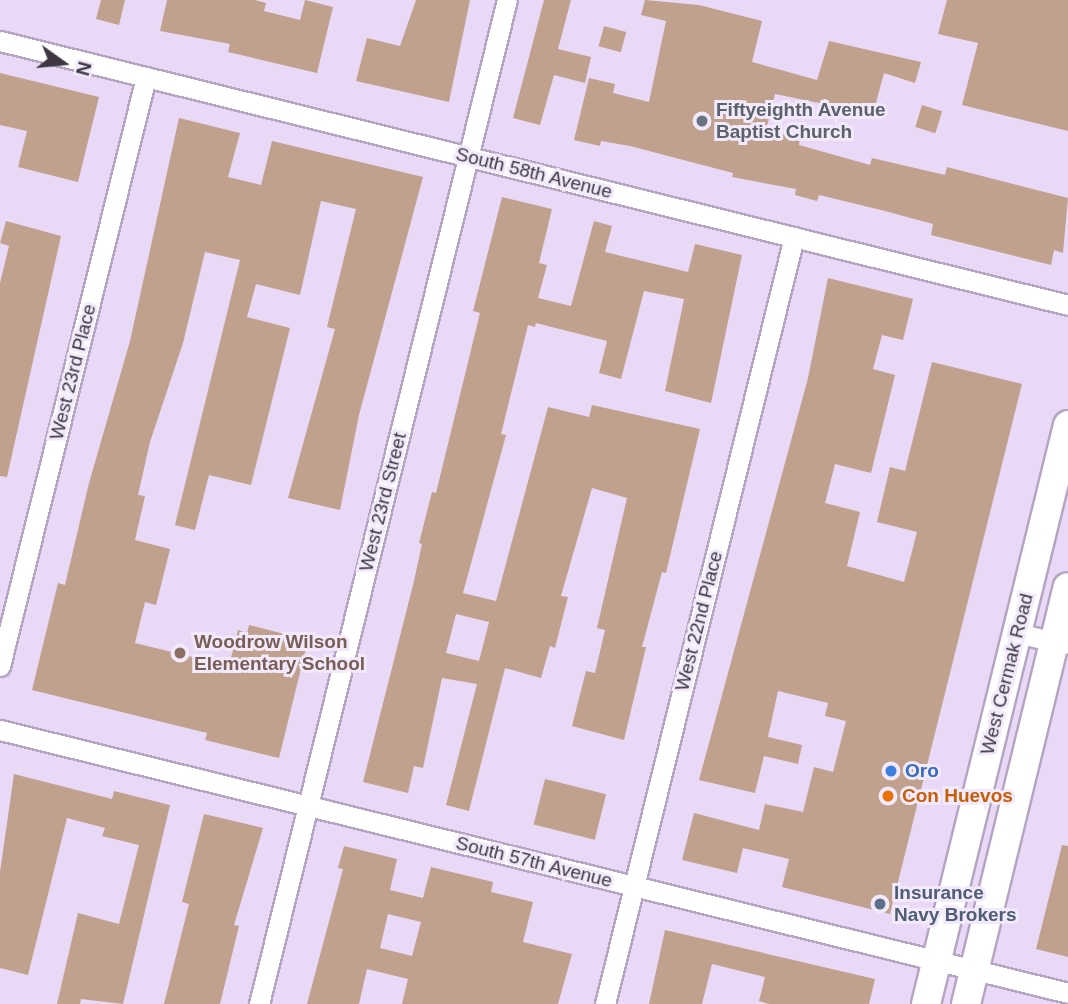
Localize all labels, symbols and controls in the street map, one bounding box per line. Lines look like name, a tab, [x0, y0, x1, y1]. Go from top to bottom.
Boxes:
north arrow	[28, 28, 98, 98]
text: N	[72, 59, 96, 78]
place label: Fiftyeighth Avenue Baptist Church	[716, 99, 886, 143]
marker: Fiftyeighth Avenue Baptist Church	[694, 113, 710, 129]
street label: South 58th Avenue	[453, 142, 615, 204]
street label: West 23rd Place	[45, 302, 101, 442]
street label: West 23rd Street	[355, 430, 411, 574]
street label: West 22nd Place	[671, 549, 727, 693]
street label: West Cermak Road	[976, 591, 1038, 757]
place label: Woodrow Wilson Elementary School	[194, 631, 365, 675]
marker: Woodrow Wilson Elementary School	[172, 645, 188, 661]
place label: Oro	[905, 760, 939, 782]
marker: Oro	[883, 763, 899, 779]
place label: Con Huevos	[902, 785, 1013, 807]
marker: Con Huevos	[880, 788, 896, 804]
street label: South 57th Avenue	[453, 831, 615, 893]
place label: Insurance Navy Brokers	[894, 882, 1017, 926]
marker: Insurance Navy Brokers	[872, 896, 888, 912]

